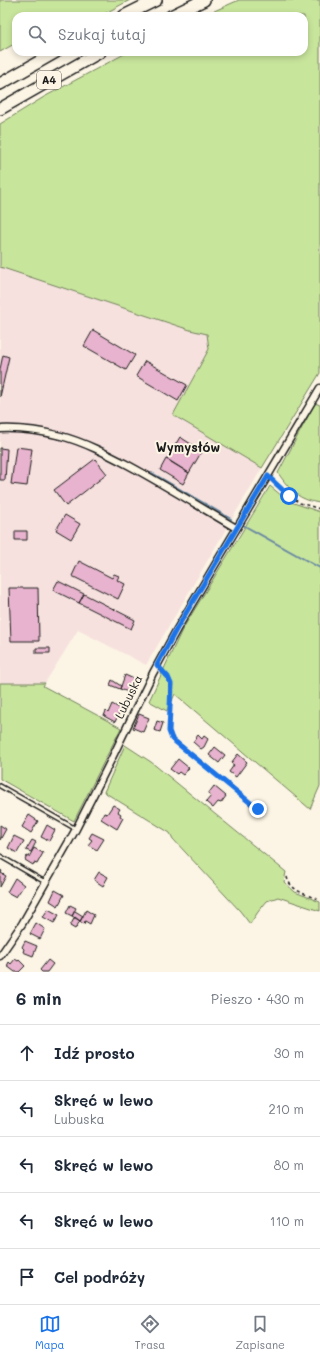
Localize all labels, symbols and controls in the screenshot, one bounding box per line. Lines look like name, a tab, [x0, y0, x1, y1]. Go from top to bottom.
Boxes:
search box	[12, 12, 308, 56]
icon: search	[26, 23, 48, 45]
text: Szukaj tutaj	[58, 24, 146, 44]
road number: A4	[37, 71, 61, 89]
district label: Wymysłów	[156, 438, 220, 456]
route start	[280, 487, 298, 505]
street label: Lubuska	[111, 672, 146, 721]
route end	[249, 800, 267, 818]
text: 6 min	[16, 987, 61, 1009]
text: Pieszo · 430 m	[211, 990, 304, 1007]
icon: ahead	[16, 1042, 38, 1064]
text: Idź prosto	[54, 1043, 135, 1063]
text: 30 m	[274, 1044, 304, 1061]
text: Skręć w lewo	[54, 1090, 153, 1110]
icon: left	[16, 1098, 38, 1120]
text: 210 m	[268, 1100, 304, 1117]
text: Lubuska	[54, 1110, 105, 1127]
icon: left	[16, 1154, 38, 1176]
text: Skręć w lewo	[54, 1155, 153, 1175]
text: 80 m	[274, 1156, 304, 1173]
icon: left	[16, 1210, 38, 1232]
text: Skręć w lewo	[54, 1211, 153, 1231]
text: 110 m	[270, 1212, 304, 1229]
icon: arrive	[16, 1266, 38, 1288]
text: Cel podróży	[54, 1267, 145, 1287]
tab: Mapa	[35, 1313, 64, 1352]
tab: Trasa	[135, 1313, 165, 1352]
tab: Zapisane	[235, 1313, 285, 1352]

